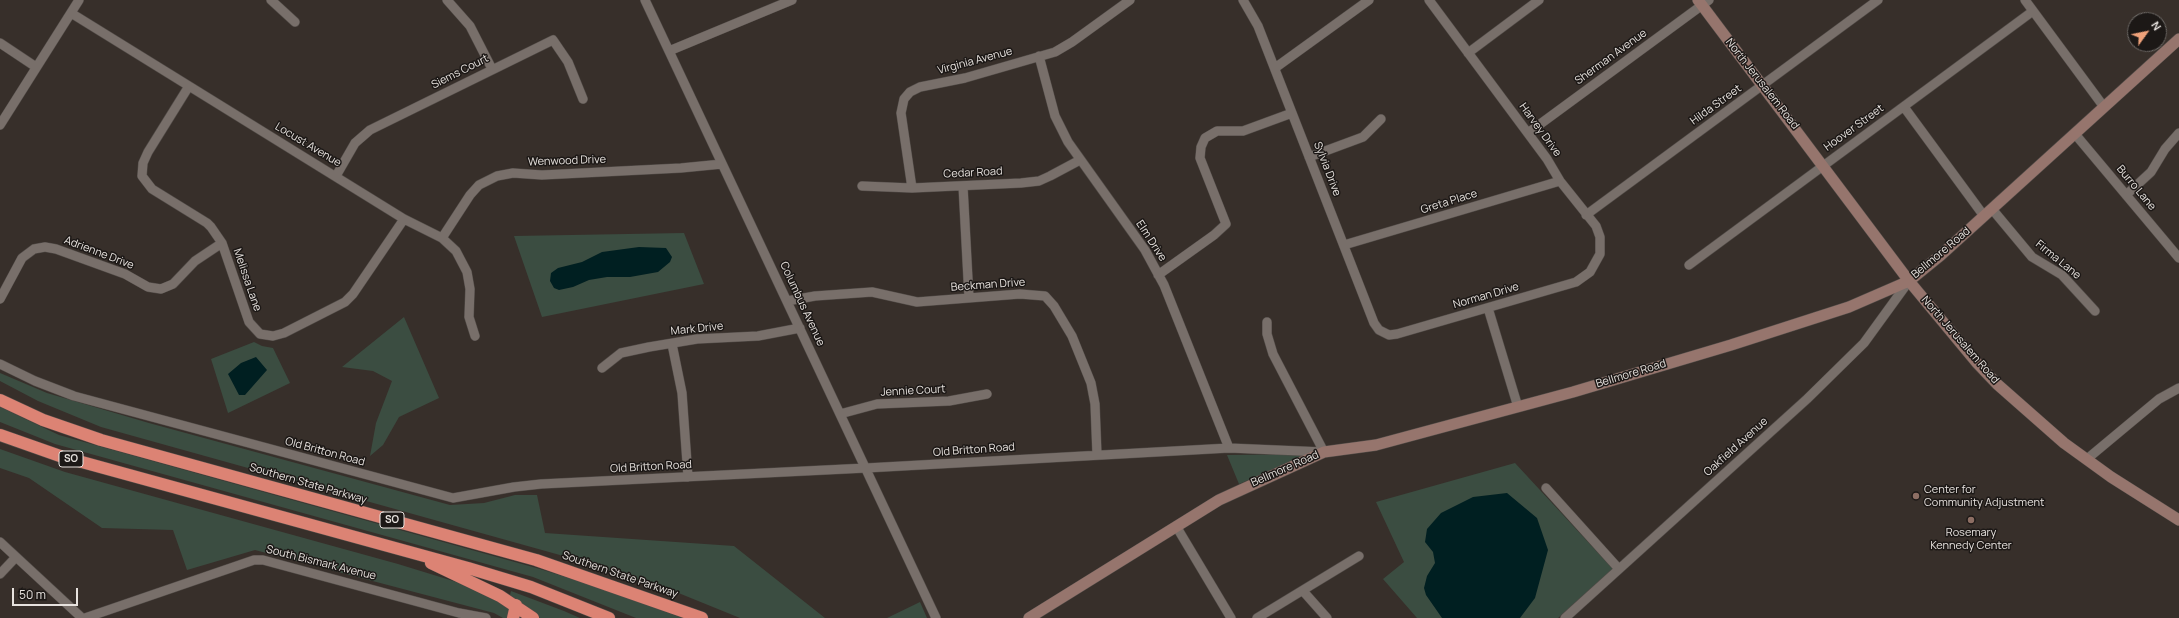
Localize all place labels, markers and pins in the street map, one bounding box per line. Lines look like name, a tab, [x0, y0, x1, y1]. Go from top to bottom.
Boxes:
place label: Center for Community Adjustment	[1924, 483, 2044, 509]
marker: Center for Community Adjustment	[1911, 491, 1921, 501]
marker: Rosemary Kennedy Center	[1966, 515, 1976, 525]
place label: Rosemary Kennedy Center	[1930, 526, 2012, 552]

